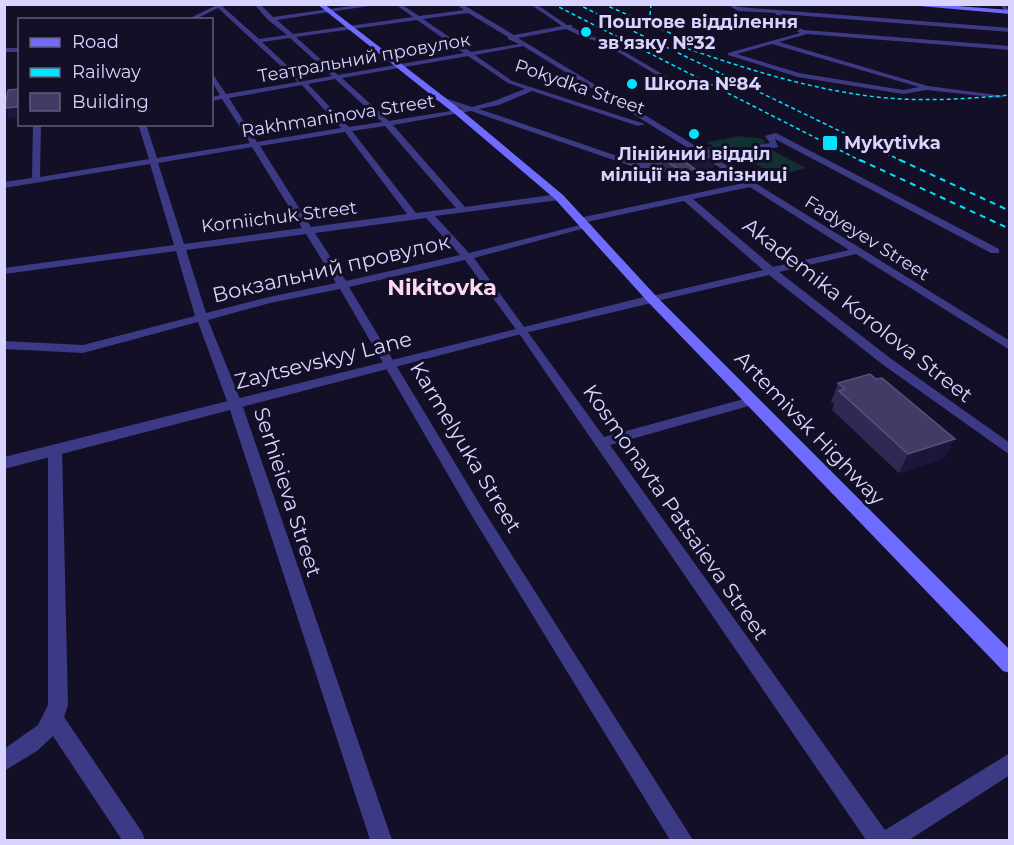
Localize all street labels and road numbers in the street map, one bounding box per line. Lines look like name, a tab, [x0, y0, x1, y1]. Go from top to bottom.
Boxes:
street label: Театральний провулок	[256, 28, 472, 88]
street label: Pokydka Street	[512, 54, 648, 120]
street label: Rakhmaninova Street	[240, 90, 436, 142]
street label: Fadyeyev Street	[801, 191, 933, 285]
street label: Korniichuk Street	[200, 197, 358, 237]
street label: Akademika Korolova Street	[738, 213, 978, 407]
street label: Вокзальний провулок	[210, 228, 452, 308]
street label: Zaytsevskyy Lane	[232, 326, 414, 394]
street label: Artemivsk Highway	[730, 346, 890, 511]
street label: Karmelyuka Street	[405, 357, 527, 537]
street label: Kosmonavta Patsaieva Street	[578, 380, 774, 644]
street label: Serhieieva Street	[249, 404, 327, 580]

